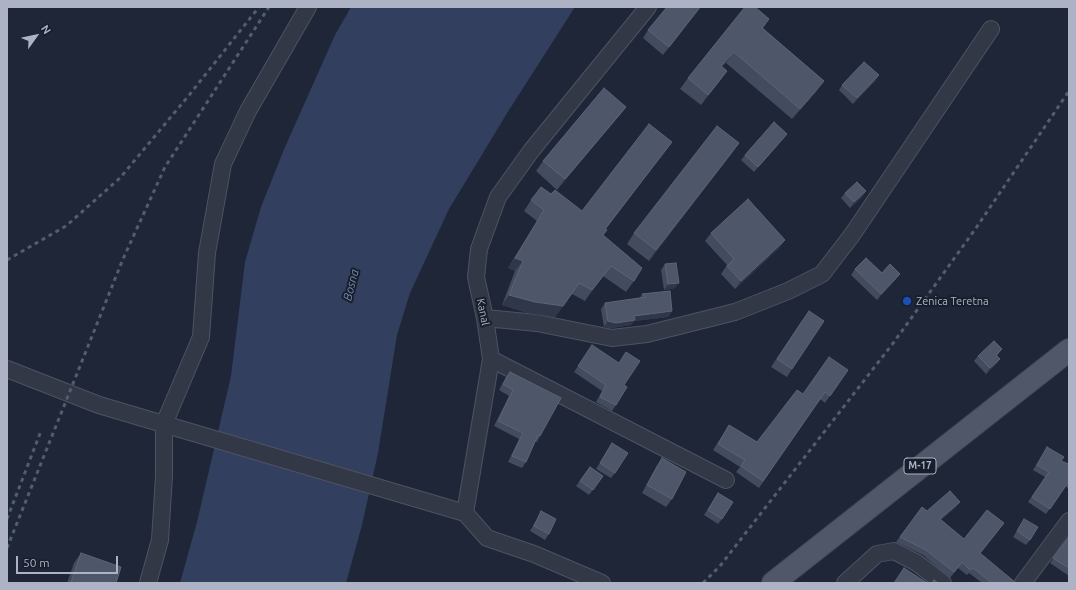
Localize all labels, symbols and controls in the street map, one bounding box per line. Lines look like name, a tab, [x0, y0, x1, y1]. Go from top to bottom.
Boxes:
north arrow	[16, 16, 56, 56]
text: N	[39, 23, 53, 36]
water label: Bosna	[340, 268, 362, 302]
place label: Zenica Teretna	[916, 294, 989, 308]
marker: Zenica Teretna	[901, 295, 913, 307]
street label: Kanal	[474, 297, 492, 327]
road number: M-17	[904, 458, 936, 474]
scale bar	[18, 548, 120, 574]
text: 50 m	[23, 556, 50, 569]

